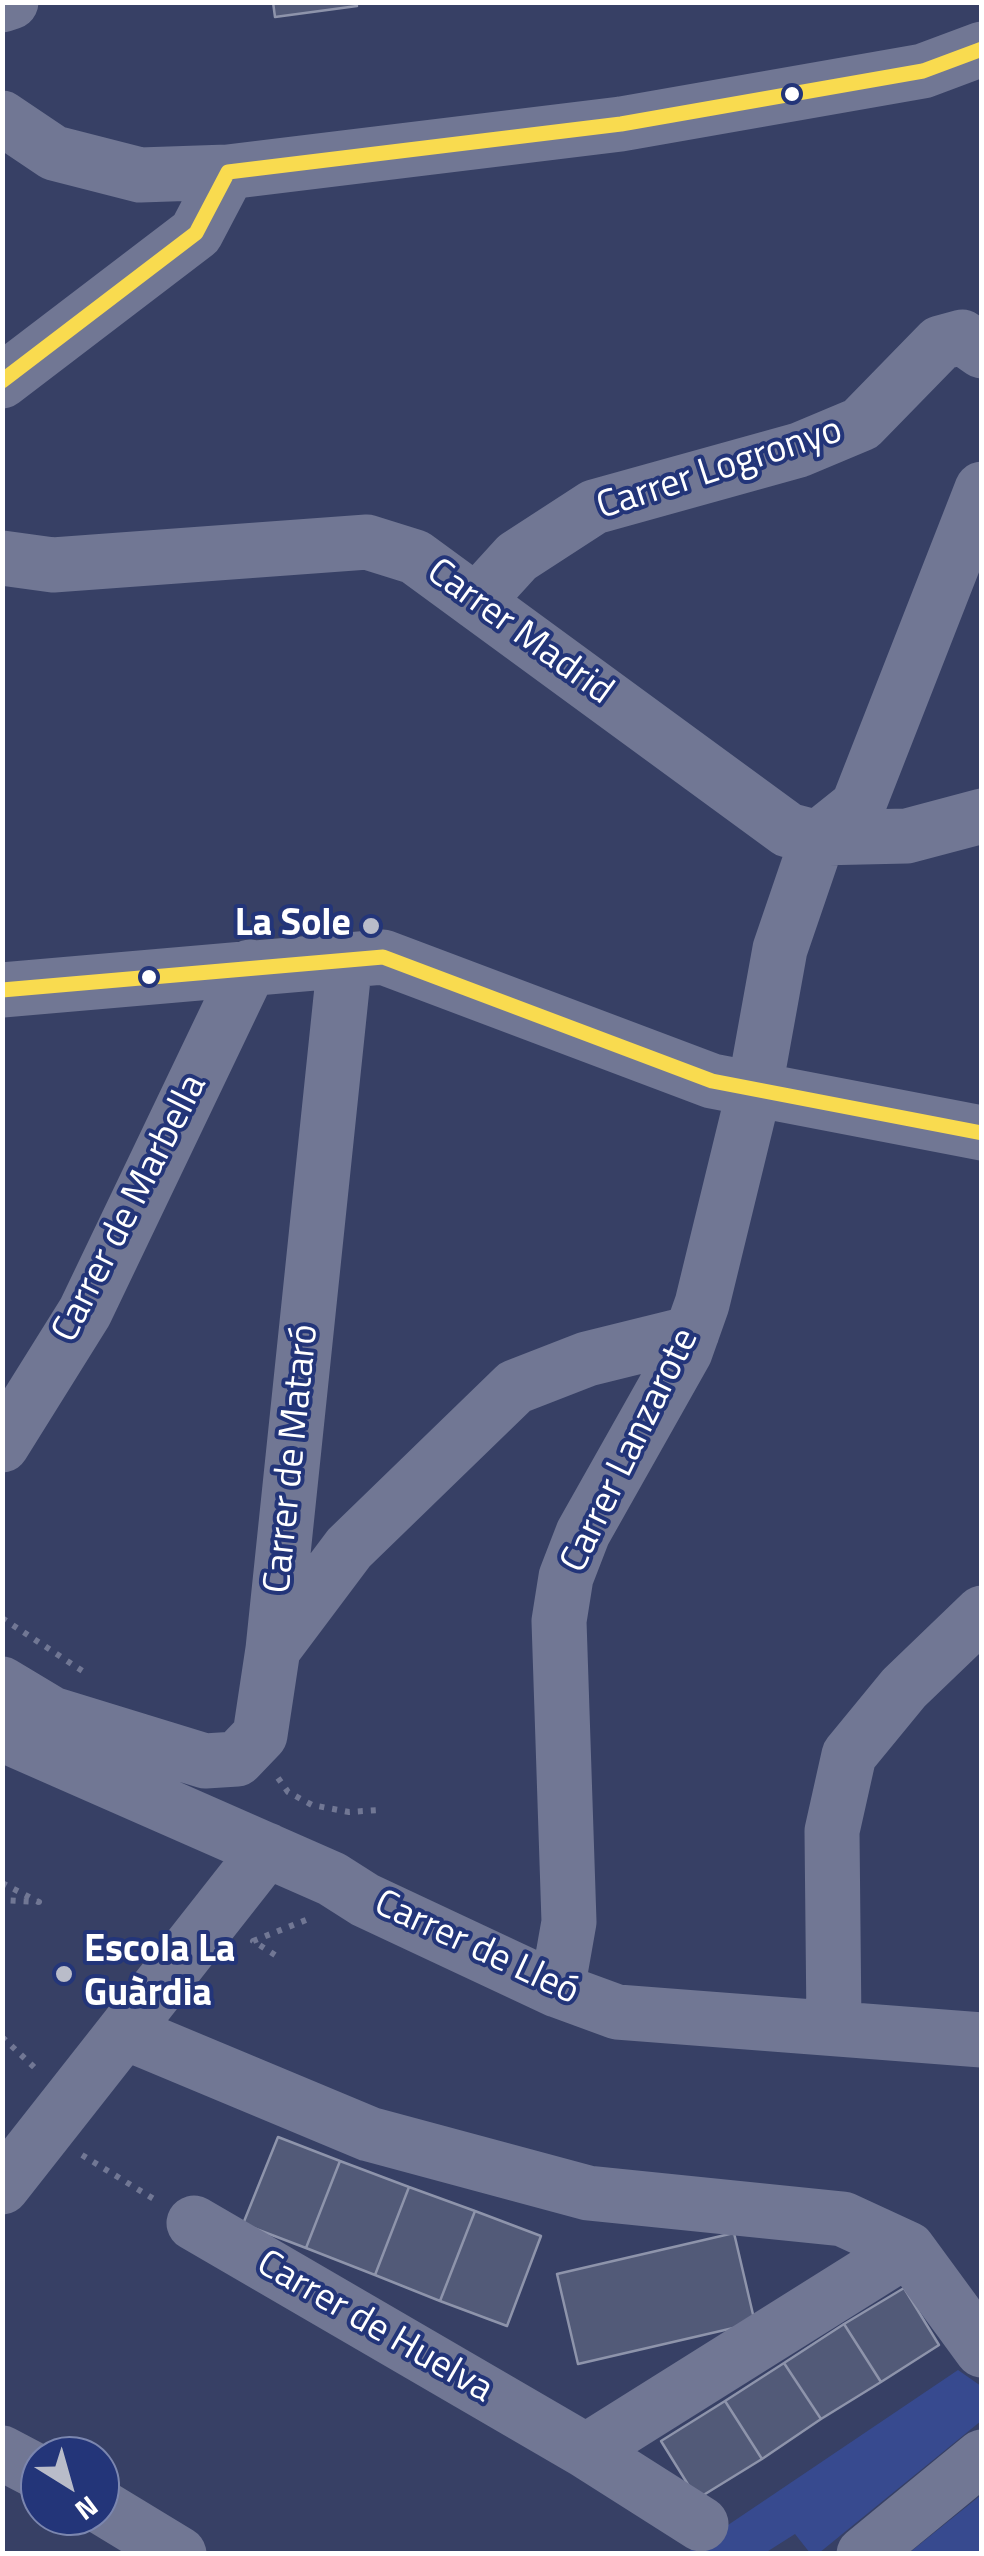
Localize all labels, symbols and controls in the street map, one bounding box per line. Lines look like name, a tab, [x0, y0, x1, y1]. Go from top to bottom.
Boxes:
unlabelled marker	[782, 84, 802, 104]
street label: Carrer Logronyo	[592, 409, 848, 531]
street label: Carrer Madrid	[417, 550, 621, 716]
place label: La Sole	[235, 903, 351, 949]
marker: La Sole	[360, 915, 382, 937]
unlabelled marker	[139, 967, 159, 987]
street label: Carrer de Marbella	[44, 1068, 218, 1350]
street label: Carrer de Mataró	[256, 1322, 330, 1596]
street label: Carrer Lanzarote	[552, 1322, 710, 1580]
street label: Carrer de Lleó	[367, 1882, 585, 2016]
place label: Escola La Guàrdia	[84, 1929, 235, 2018]
marker: Escola La Guàrdia	[53, 1963, 75, 1985]
street label: Carrer de Huelva	[248, 2242, 500, 2414]
north arrow	[20, 2436, 120, 2536]
text: N	[66, 2486, 108, 2532]

